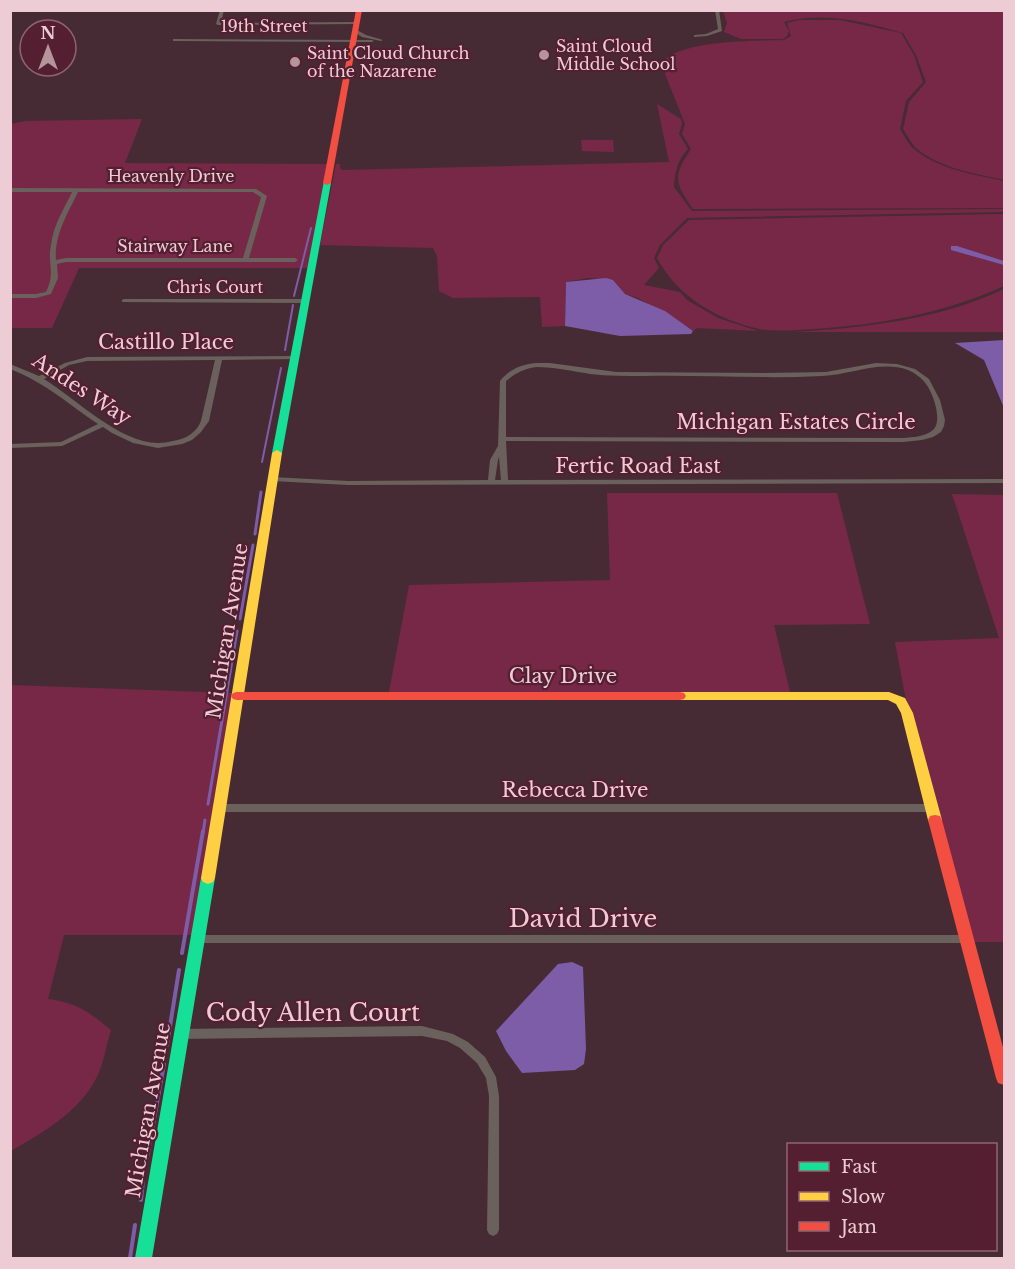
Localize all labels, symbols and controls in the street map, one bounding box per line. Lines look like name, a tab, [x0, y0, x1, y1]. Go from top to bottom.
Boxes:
street label: 19th Street	[220, 16, 308, 36]
north arrow	[18, 18, 78, 78]
text: N	[40, 23, 56, 43]
place label: Saint Cloud Middle School	[556, 36, 676, 74]
place label: Saint Cloud Church of the Nazarene	[307, 43, 470, 81]
marker: Saint Cloud Middle School	[537, 48, 551, 62]
marker: Saint Cloud Church of the Nazarene	[288, 55, 302, 69]
street label: Heavenly Drive	[108, 166, 234, 186]
street label: Stairway Lane	[117, 236, 233, 256]
street label: Chris Court	[167, 277, 263, 297]
street label: Castillo Place	[98, 330, 234, 354]
street label: Andes Way	[27, 348, 136, 430]
street label: Michigan Estates Circle	[676, 410, 916, 434]
street label: Fertic Road East	[555, 454, 721, 478]
street label: Michigan Avenue	[201, 541, 253, 721]
street label: Clay Drive	[509, 664, 617, 688]
street label: Rebecca Drive	[502, 778, 648, 802]
street label: David Drive	[509, 904, 657, 933]
street label: Cody Allen Court	[206, 998, 420, 1027]
street label: Michigan Avenue	[121, 1020, 175, 1200]
legend	[787, 1143, 997, 1251]
text: Fast	[841, 1156, 878, 1178]
text: Slow	[841, 1186, 886, 1208]
text: Jam	[839, 1216, 877, 1238]

